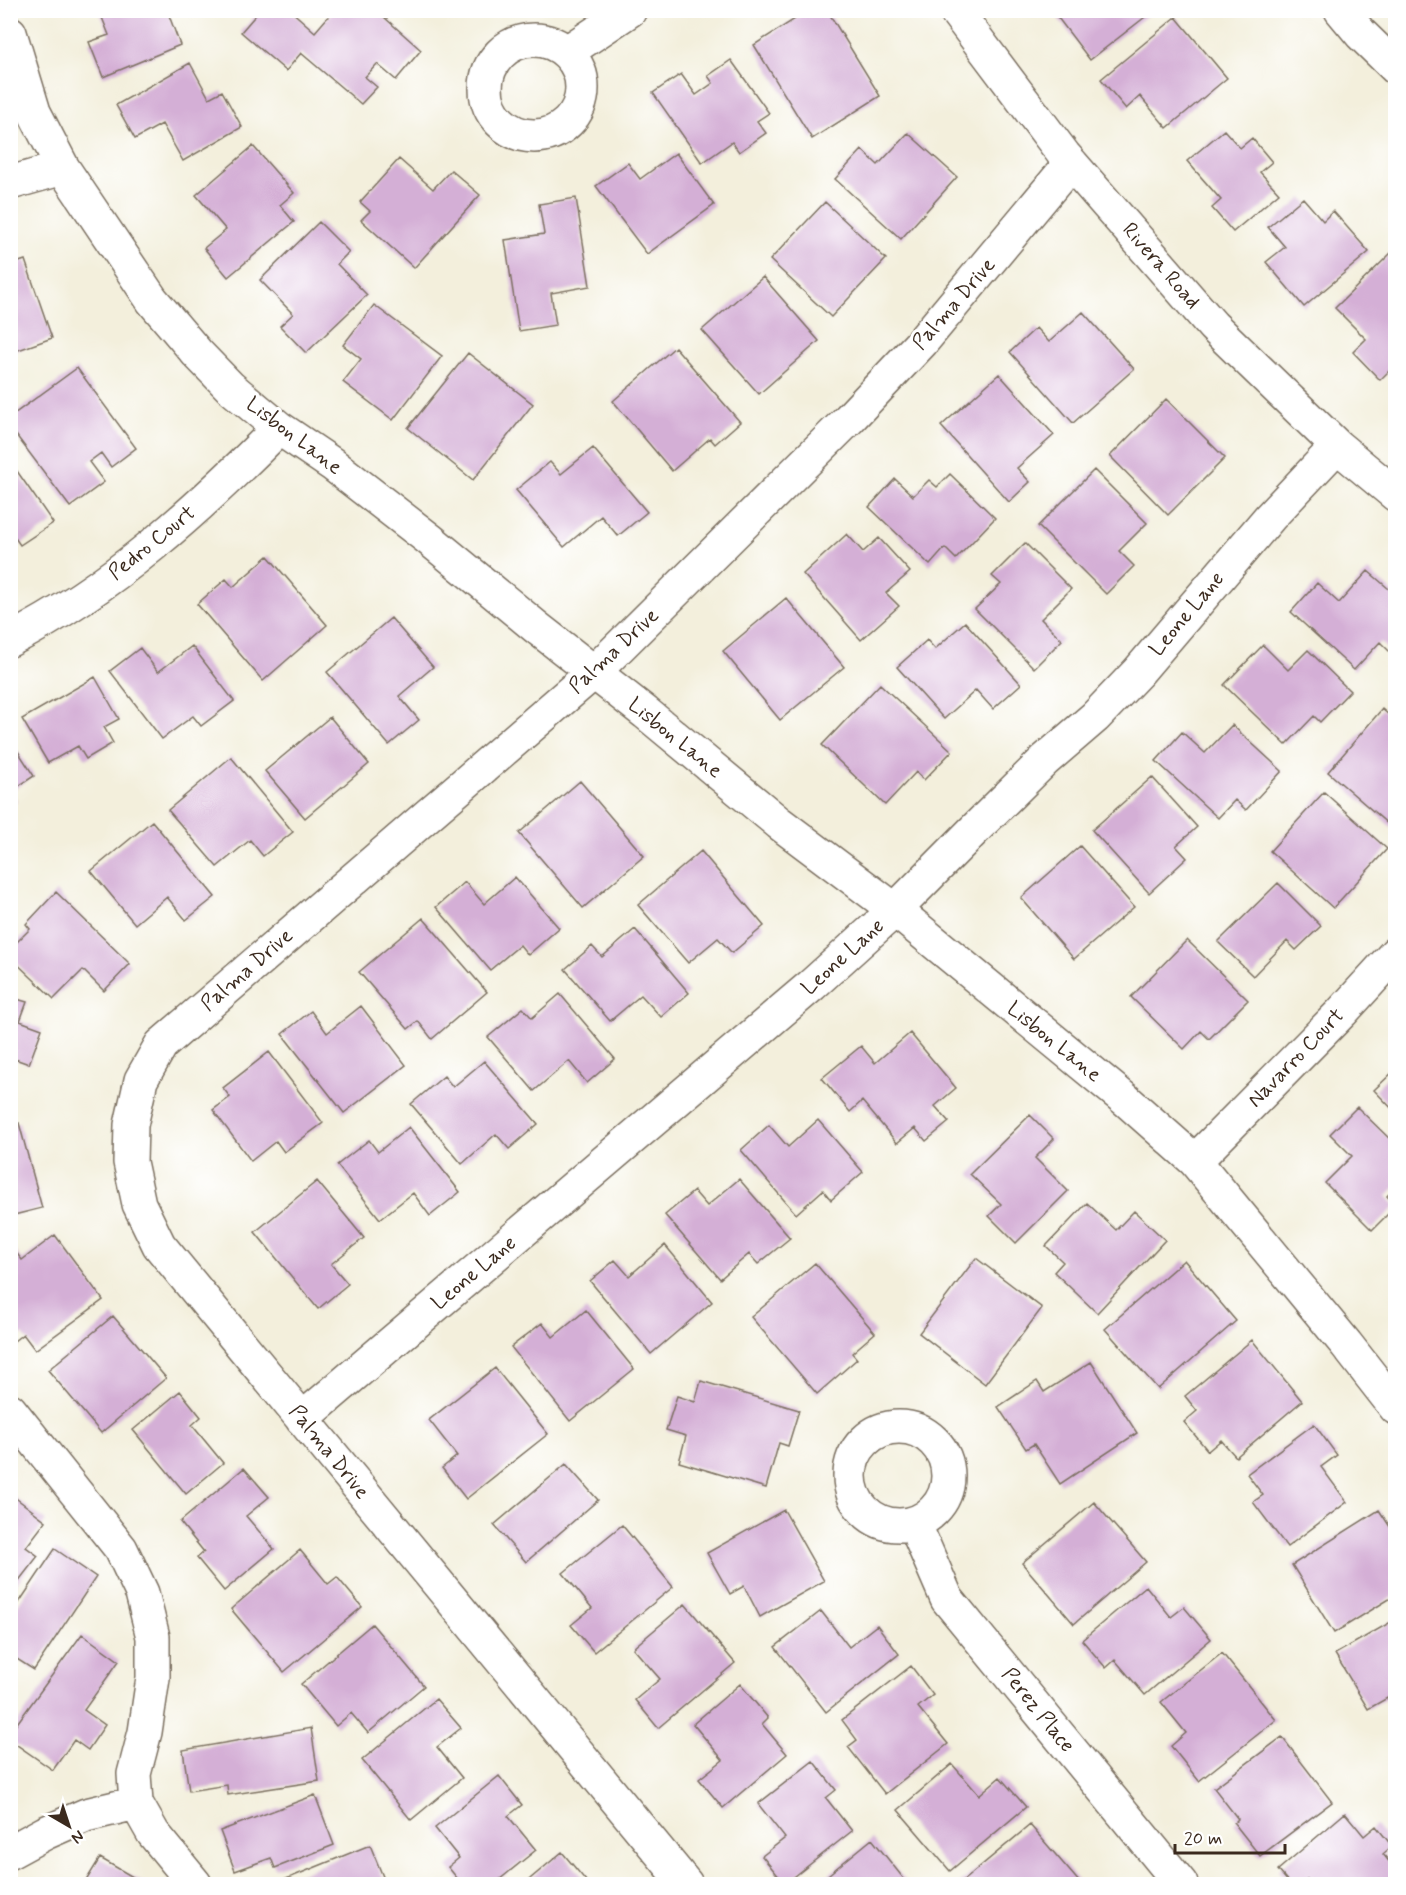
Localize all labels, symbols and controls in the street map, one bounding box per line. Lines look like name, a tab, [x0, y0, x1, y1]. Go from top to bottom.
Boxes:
street label: Rivera Road	[1116, 217, 1206, 315]
street label: Palma Drive	[906, 252, 1002, 356]
street label: Lisbon Lane	[240, 391, 348, 481]
street label: Pedro Court	[103, 499, 201, 587]
street label: Leone Lane	[1143, 566, 1231, 662]
street label: Palma Drive	[563, 602, 665, 700]
street label: Lisbon Lane	[622, 691, 728, 785]
street label: Leone Lane	[796, 912, 890, 1002]
street label: Palma Drive	[195, 922, 299, 1018]
street label: Lisbon Lane	[1001, 995, 1107, 1089]
street label: Navarro Court	[1241, 1002, 1351, 1114]
street label: Leone Lane	[426, 1229, 522, 1317]
street label: Palma Drive	[282, 1399, 376, 1505]
street label: Perez Place	[995, 1662, 1081, 1758]
north arrow	[39, 1796, 99, 1856]
scale bar	[1175, 1817, 1284, 1855]
text: N	[67, 1825, 88, 1848]
text: 20 m	[1184, 1827, 1222, 1851]

